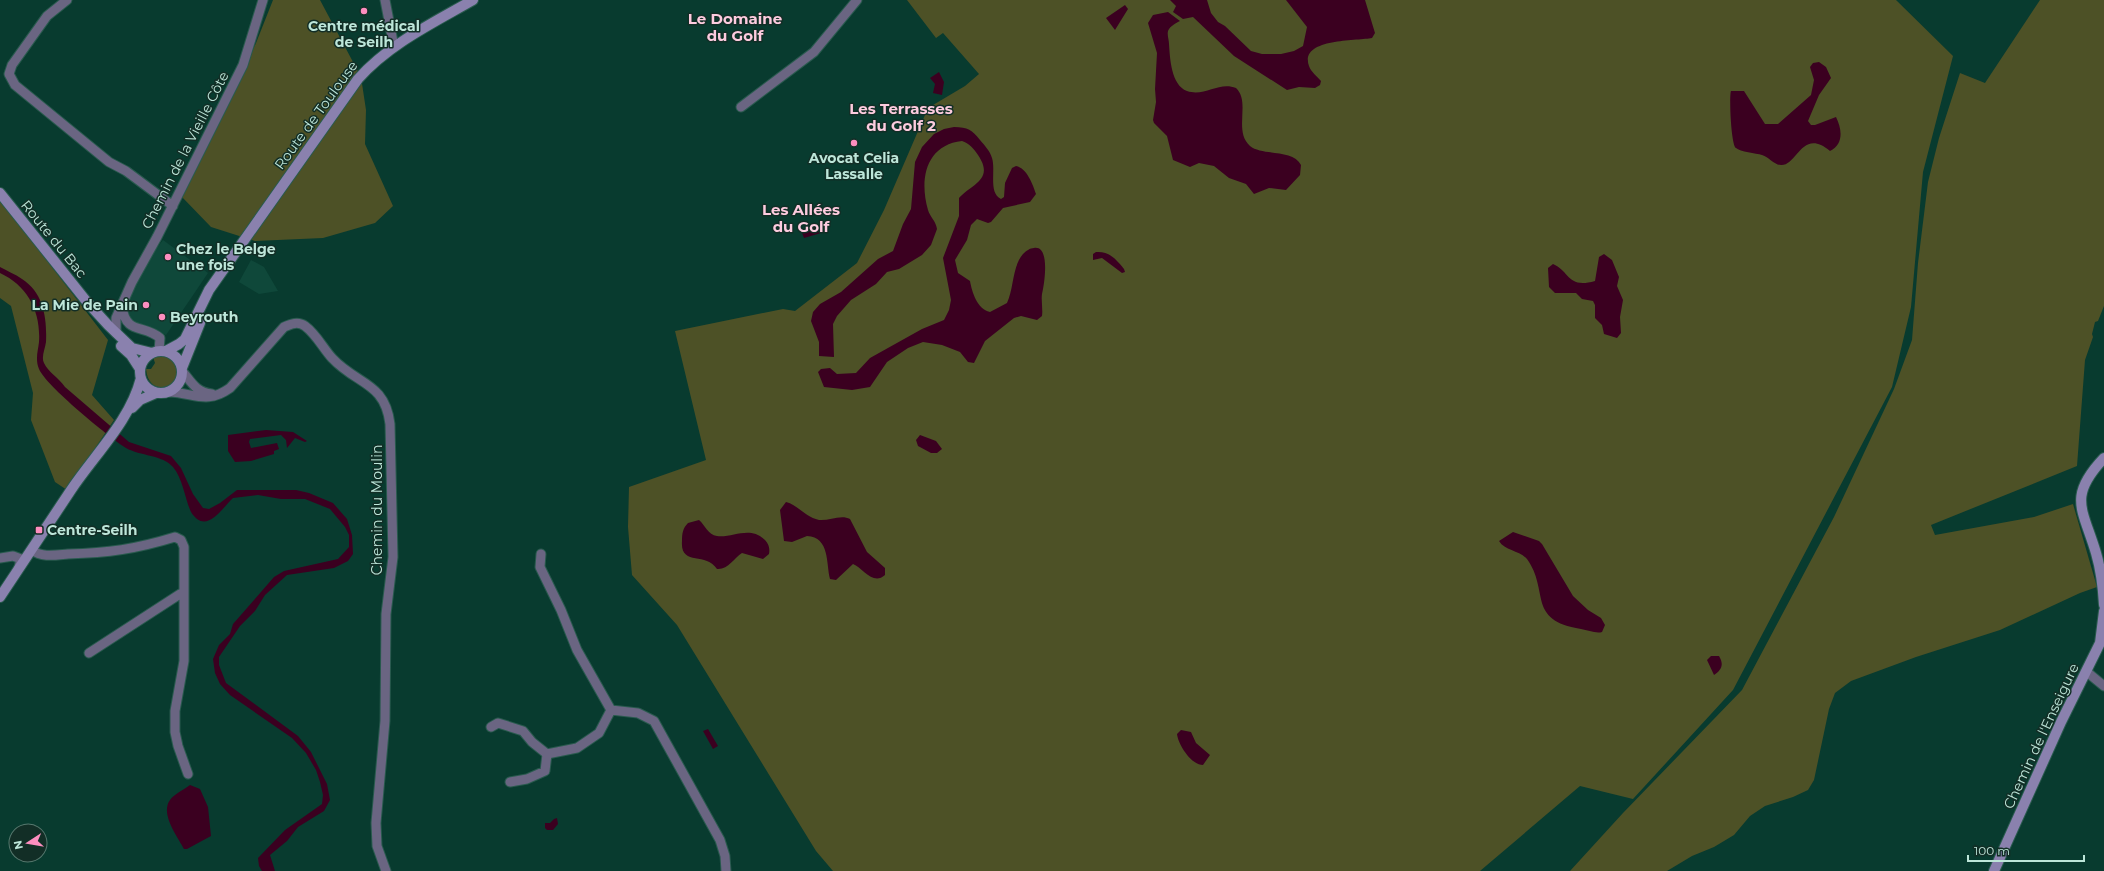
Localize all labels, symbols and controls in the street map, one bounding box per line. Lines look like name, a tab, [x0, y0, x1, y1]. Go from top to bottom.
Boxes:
marker: Centre médical de Seilh	[359, 6, 369, 16]
district label: Le Domaine du Golf	[688, 9, 782, 45]
place label: Centre médical de Seilh	[308, 17, 420, 51]
street label: Route de Toulouse	[270, 57, 362, 173]
street label: Chemin de la Vieille Côte	[137, 68, 233, 232]
district label: Les Terrasses du Golf 2	[849, 99, 953, 135]
marker: Avocat Celia Lassalle	[849, 138, 859, 148]
place label: Avocat Celia Lassalle	[808, 149, 899, 183]
street label: Route du Bac	[17, 196, 91, 282]
district label: Les Allées du Golf	[762, 200, 840, 236]
place label: Chez le Belge une fois	[176, 240, 276, 274]
marker: Chez le Belge une fois	[163, 252, 173, 262]
place label: La Mie de Pain	[31, 296, 138, 314]
marker: La Mie de Pain	[141, 300, 151, 310]
place label: Beyrouth	[170, 308, 238, 326]
marker: Beyrouth	[157, 312, 167, 322]
street label: Chemin du Moulin	[368, 445, 386, 575]
place label: Centre-Seilh	[47, 521, 137, 539]
marker: Centre-Seilh	[34, 525, 44, 535]
street label: Chemin de l'Enseigure	[1999, 660, 2083, 812]
north arrow	[8, 823, 48, 863]
scale bar	[1968, 837, 2084, 863]
text: N	[10, 839, 26, 851]
text: 100 m	[1974, 843, 2010, 858]

